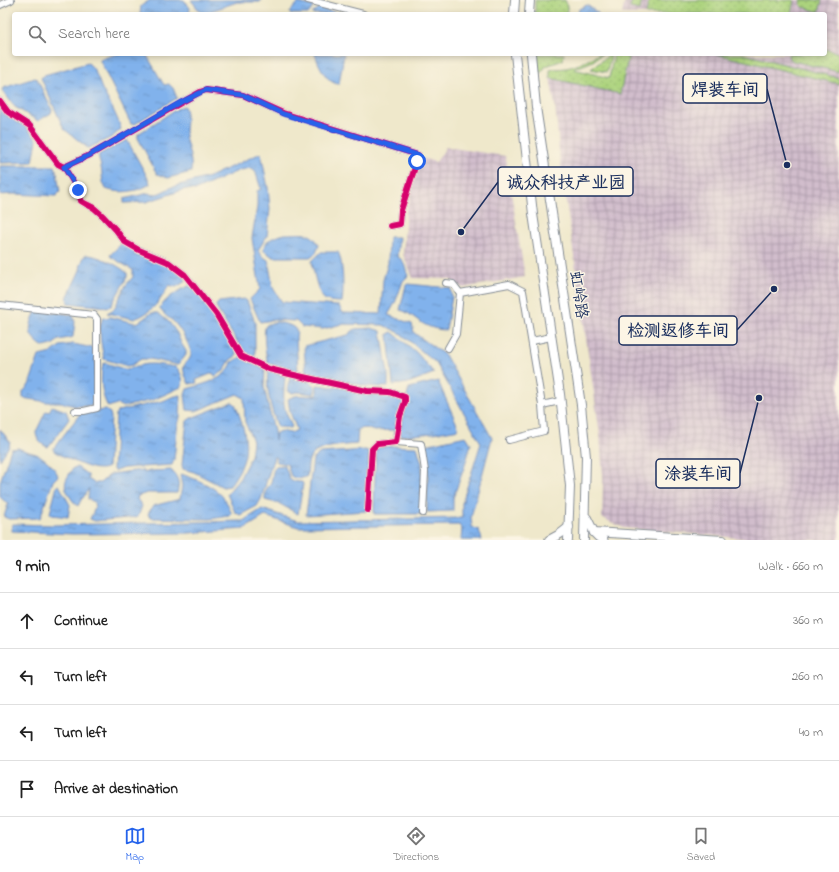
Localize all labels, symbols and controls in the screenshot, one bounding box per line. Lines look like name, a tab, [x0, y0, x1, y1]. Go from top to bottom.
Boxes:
search box	[12, 12, 827, 56]
icon: search	[26, 23, 48, 45]
text: Search here	[58, 23, 130, 45]
callout: 焊装车间	[683, 74, 767, 103]
text: 焊装车间	[691, 78, 759, 103]
route start	[408, 152, 426, 170]
callout: 诚众科技产业园	[498, 167, 633, 196]
text: 诚众科技产业园	[507, 171, 626, 196]
route end	[69, 181, 87, 199]
street label: 虹岭路	[563, 270, 593, 320]
callout: 检测返修车间	[619, 316, 737, 345]
text: 检测返修车间	[627, 319, 729, 344]
callout: 涂装车间	[656, 459, 740, 488]
text: 涂装车间	[664, 462, 732, 487]
text: 9 min	[16, 554, 50, 579]
text: Walk · 660 m	[758, 557, 823, 576]
icon: ahead	[16, 610, 38, 632]
text: Continue	[54, 610, 108, 632]
text: 360 m	[793, 611, 823, 630]
icon: left	[16, 666, 38, 688]
text: Turn left	[54, 666, 107, 688]
text: 260 m	[792, 667, 823, 686]
icon: left	[16, 722, 38, 744]
text: Turn left	[54, 722, 107, 744]
text: 40 m	[799, 723, 823, 742]
icon: arrive	[16, 778, 38, 800]
text: Arrive at destination	[54, 778, 178, 800]
tab: Map	[124, 825, 146, 865]
tab: Directions	[393, 825, 439, 865]
tab: Saved	[687, 825, 715, 865]

